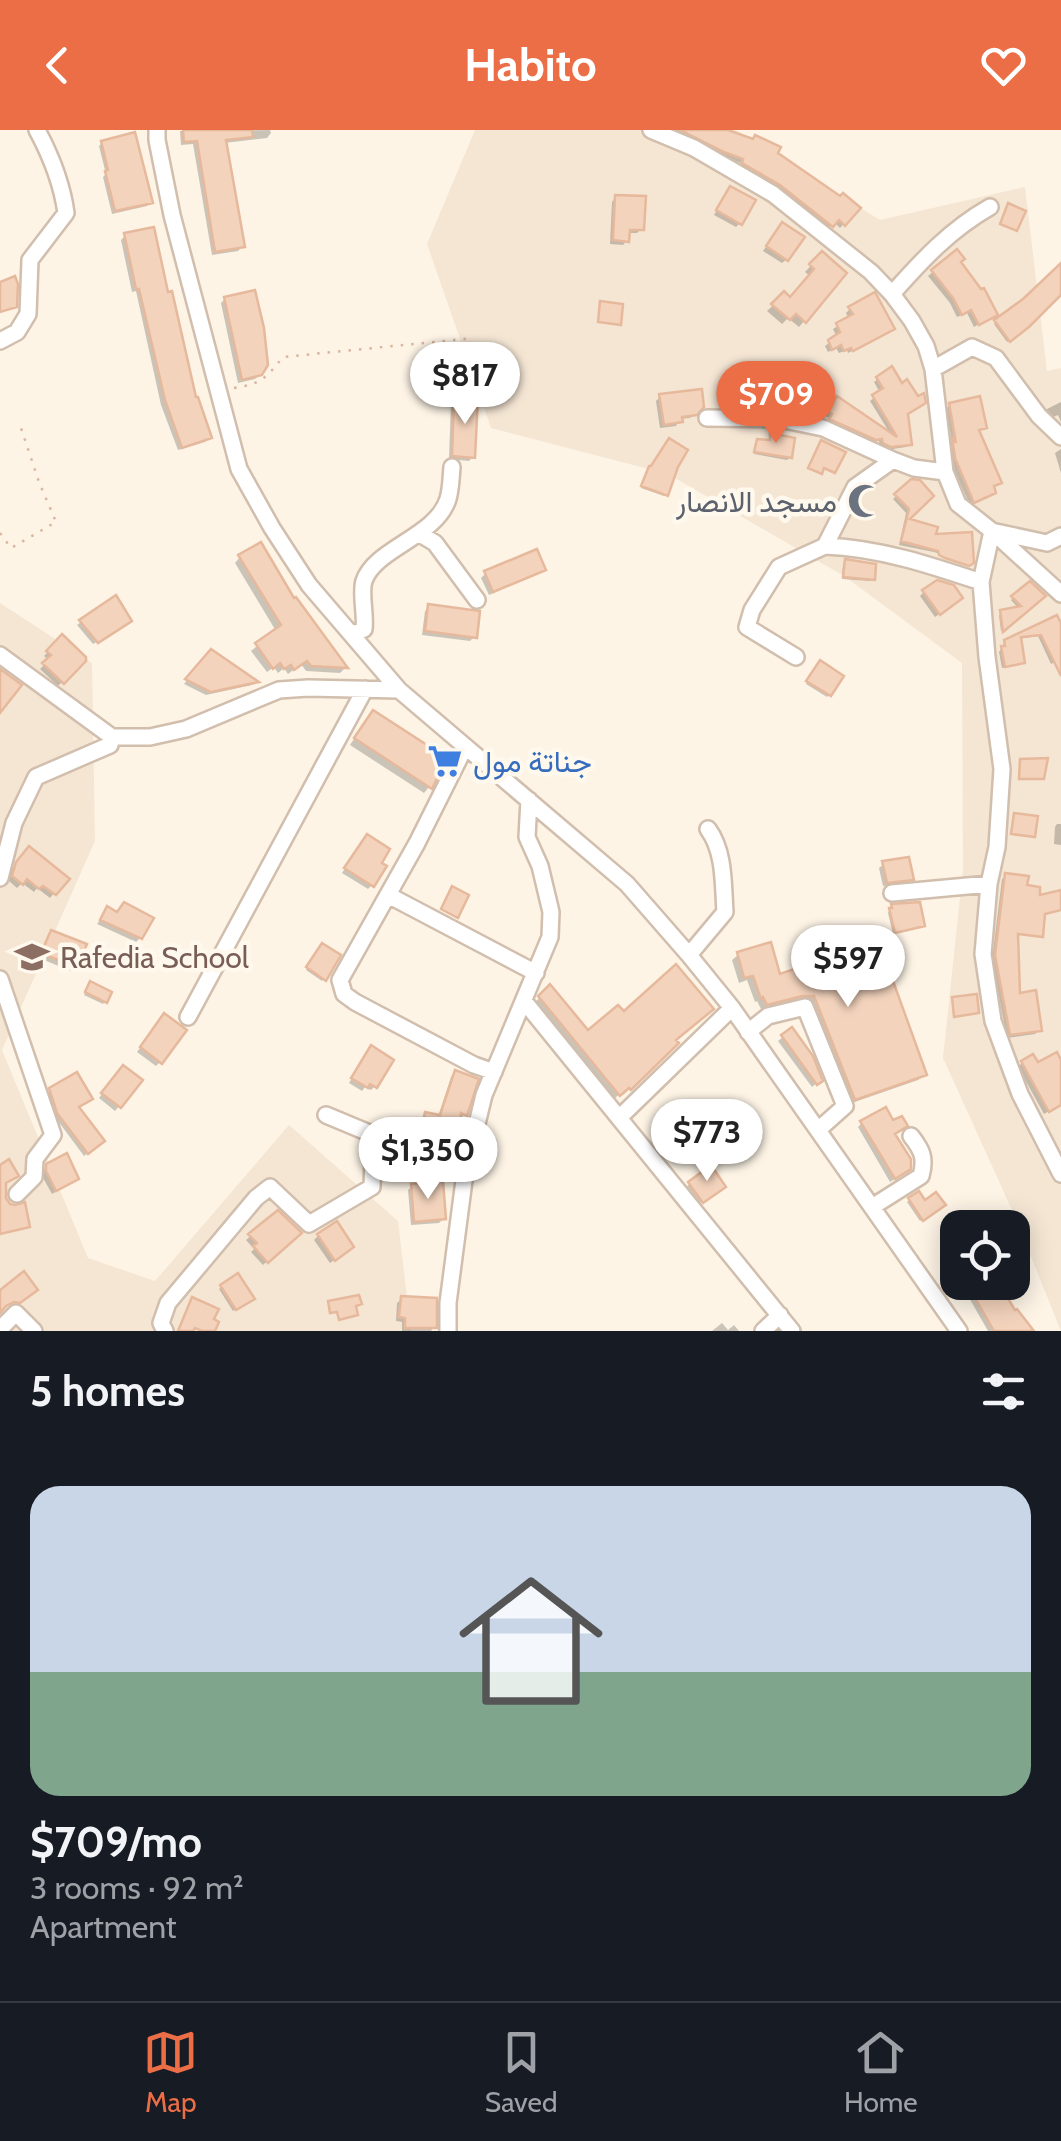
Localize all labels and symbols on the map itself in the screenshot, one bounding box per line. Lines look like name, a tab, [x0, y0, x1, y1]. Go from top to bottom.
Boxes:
pin: $817	[406, 342, 524, 427]
pin: $709	[717, 361, 835, 446]
mosque icon: مسجد الانصار	[846, 482, 884, 520]
place label: مسجد الانصار	[675, 483, 837, 520]
supermarket icon: جناتة مول	[426, 742, 464, 780]
place label: جناتة مول	[473, 743, 592, 780]
pin: $597	[789, 925, 907, 1010]
school or university icon: Rafedia School	[13, 938, 51, 976]
place label: Rafedia School	[60, 939, 249, 976]
pin: $773	[648, 1099, 766, 1184]
pin: $1,350	[347, 1117, 509, 1202]

